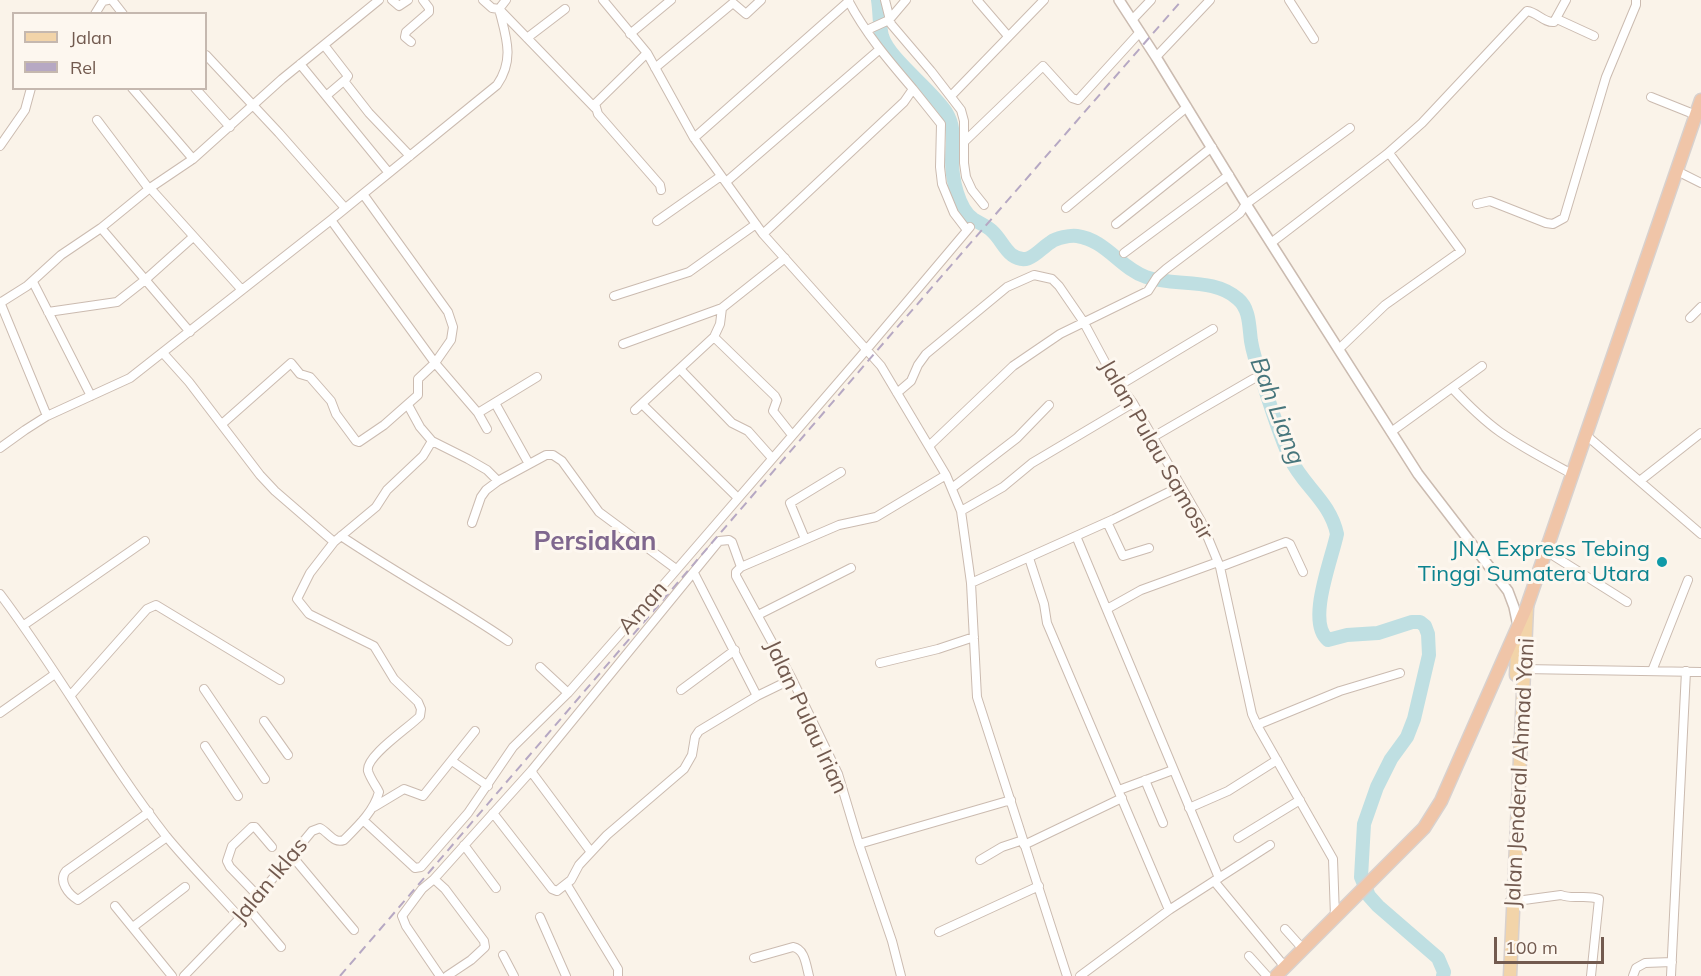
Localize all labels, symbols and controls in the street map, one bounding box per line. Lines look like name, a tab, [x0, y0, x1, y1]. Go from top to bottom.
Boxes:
legend	[12, 12, 207, 90]
text: Jalan	[70, 26, 112, 49]
text: Rel	[70, 56, 96, 79]
water label: Bah Liang	[1243, 353, 1311, 469]
street label: Jalan Pulau Samosir	[1094, 355, 1218, 545]
district label: Persiakan	[534, 526, 656, 558]
place label: JNA Express Tebing Tinggi Sumatera Utara	[1418, 536, 1650, 588]
marker: JNA Express Tebing Tinggi Sumatera Utara	[1655, 555, 1669, 569]
street label: Aman	[613, 576, 673, 640]
street label: Jalan Pulau Irian	[759, 636, 853, 798]
street label: Jalan Jenderal Ahmad Yani	[1500, 637, 1540, 909]
street label: Jalan Iklas	[227, 833, 313, 929]
scale bar	[1497, 925, 1606, 963]
text: 100 m	[1505, 936, 1558, 959]

